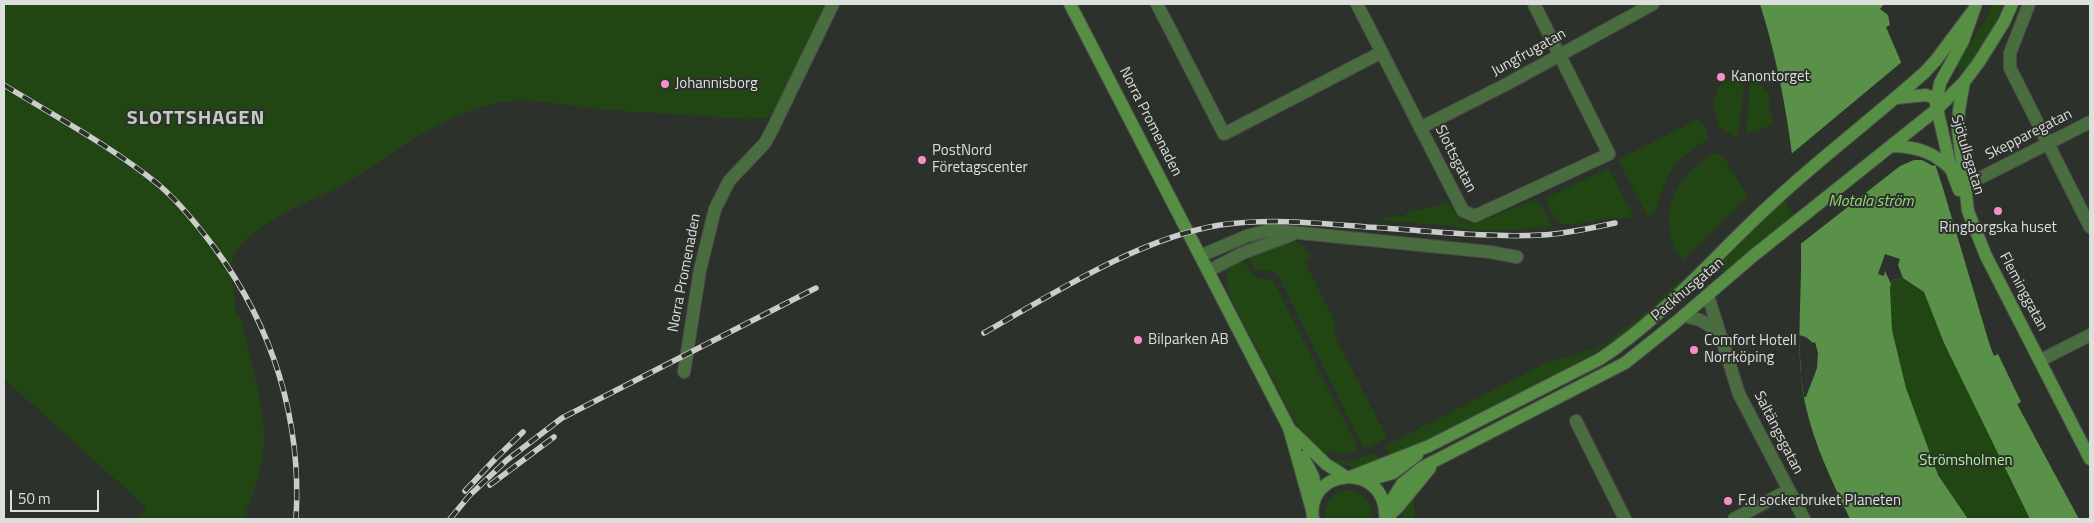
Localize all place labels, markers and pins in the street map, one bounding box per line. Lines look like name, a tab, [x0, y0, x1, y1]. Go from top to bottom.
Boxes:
place label: Kanontorget	[1731, 68, 1810, 86]
marker: Kanontorget	[1715, 71, 1727, 83]
place label: Johannisborg	[675, 75, 758, 93]
marker: Johannisborg	[659, 78, 671, 90]
place label: PostNord Företagscenter	[932, 142, 1028, 177]
marker: PostNord Företagscenter	[916, 154, 928, 166]
marker: Ringborgska huset	[1992, 205, 2004, 217]
place label: Ringborgska huset	[1939, 219, 2057, 237]
place label: Bilparken AB	[1148, 331, 1229, 349]
place label: Comfort Hotell Norrköping	[1704, 332, 1797, 367]
marker: Bilparken AB	[1132, 334, 1144, 346]
marker: Comfort Hotell Norrköping	[1688, 344, 1700, 356]
place label: F.d sockerbruket Planeten	[1738, 492, 1901, 510]
marker: F.d sockerbruket Planeten	[1722, 495, 1734, 507]

